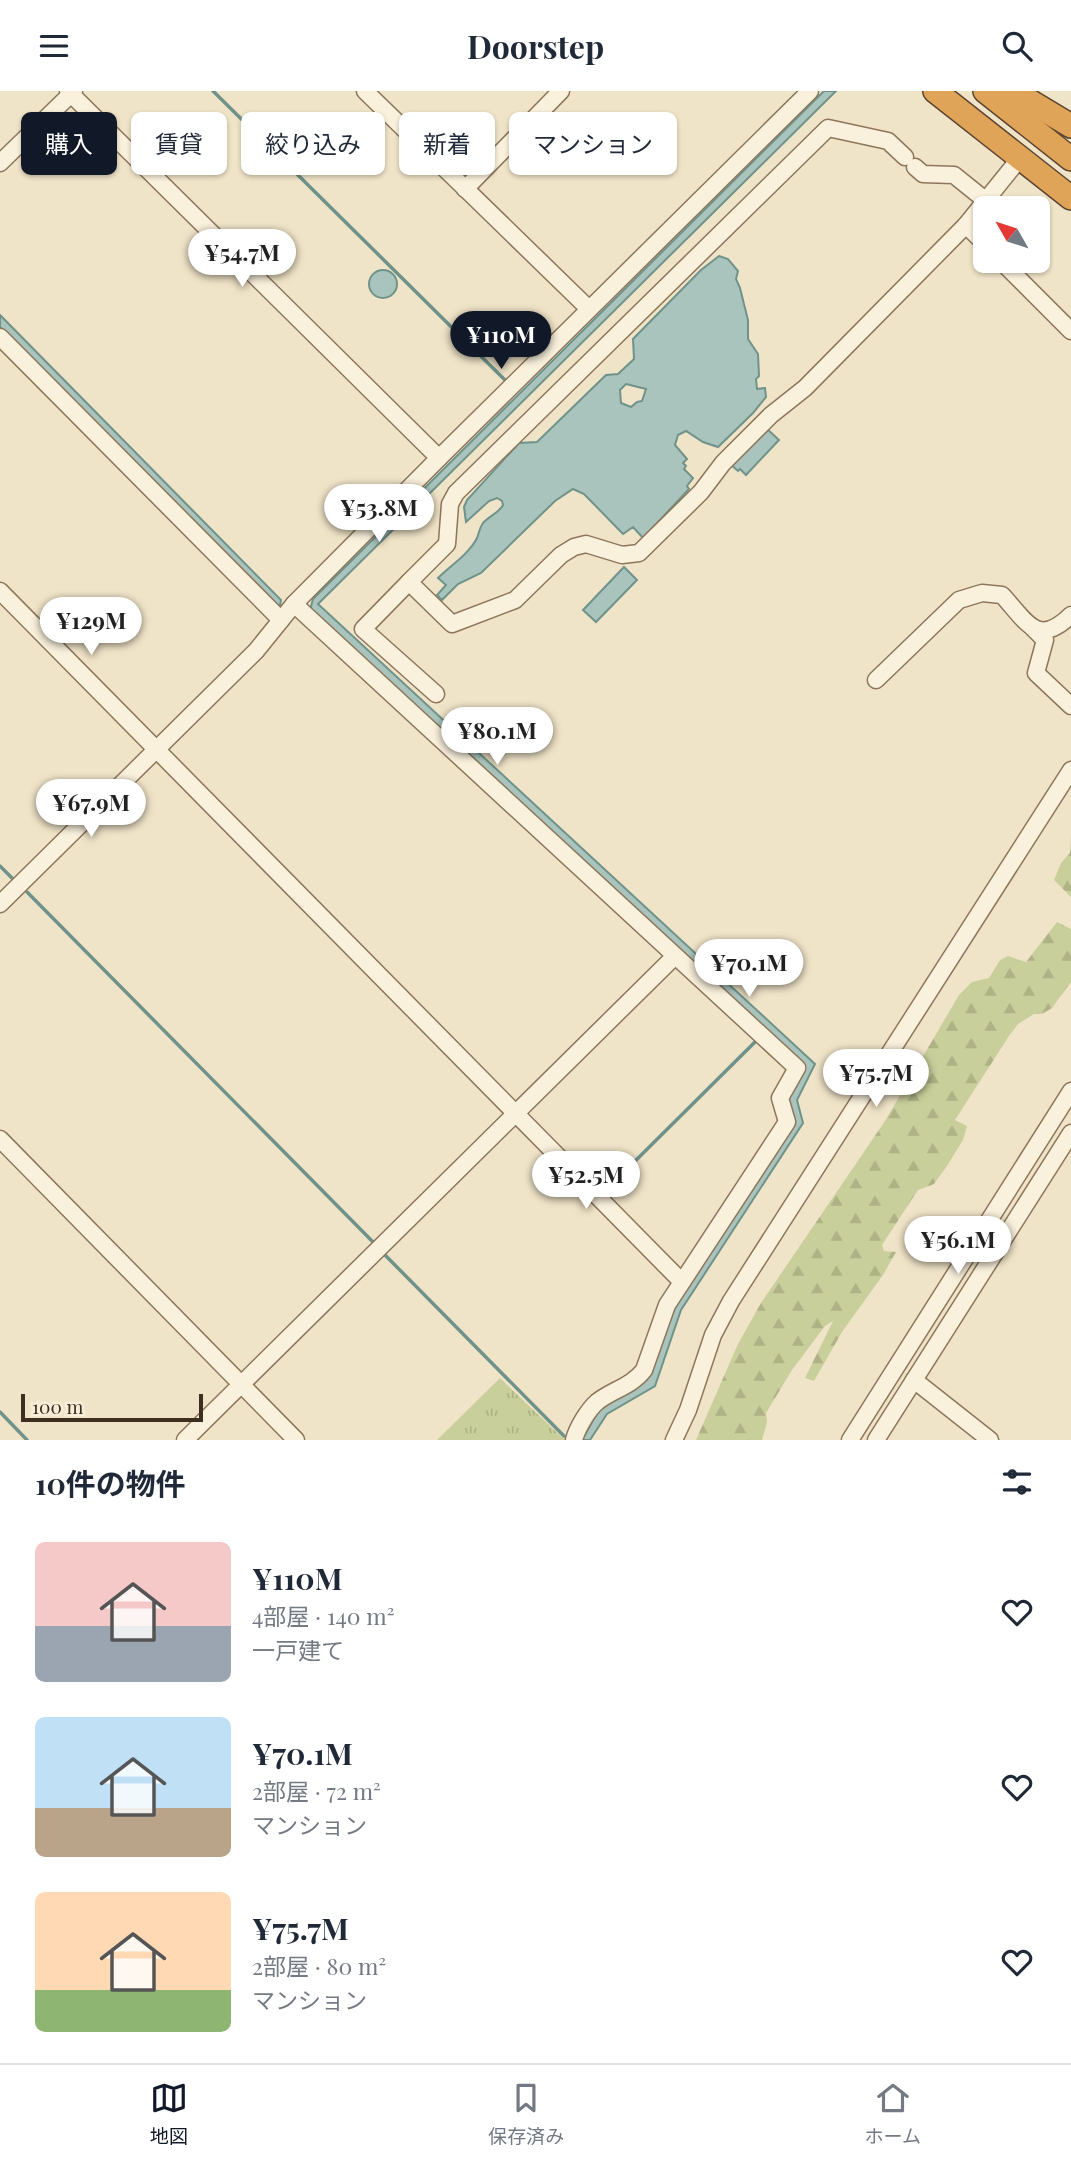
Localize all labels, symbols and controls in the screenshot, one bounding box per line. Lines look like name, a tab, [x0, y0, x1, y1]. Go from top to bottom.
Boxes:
text: Doorstep	[467, 24, 604, 67]
icon: menu	[35, 27, 73, 65]
icon: search	[998, 27, 1036, 65]
chip: 購入	[21, 112, 117, 175]
chip: 賃貸	[131, 112, 227, 175]
chip: 絞り込み	[241, 112, 385, 175]
chip: 新着	[399, 112, 495, 175]
chip: マンション	[509, 112, 677, 175]
north arrow	[973, 196, 1050, 273]
map controls	[973, 196, 1050, 273]
pin: ¥54.7M	[185, 229, 299, 289]
text: ¥54.7M	[204, 236, 280, 267]
pin: ¥110M	[452, 311, 550, 371]
text: ¥110M	[466, 318, 536, 349]
pin: ¥53.8M	[322, 484, 436, 544]
text: ¥53.8M	[340, 491, 418, 522]
pin: ¥129M	[42, 597, 140, 657]
text: ¥129M	[56, 604, 126, 635]
pin: ¥80.1M	[440, 707, 554, 767]
text: ¥80.1M	[457, 714, 537, 745]
pin: ¥67.9M	[34, 779, 148, 839]
text: ¥67.9M	[52, 786, 130, 817]
pin: ¥70.1M	[692, 939, 806, 999]
text: ¥70.1M	[710, 946, 788, 977]
pin: ¥75.7M	[819, 1049, 933, 1109]
text: ¥75.7M	[839, 1056, 913, 1087]
pin: ¥52.5M	[529, 1151, 643, 1211]
text: ¥52.5M	[548, 1158, 624, 1189]
pin: ¥56.1M	[901, 1217, 1015, 1276]
text: ¥56.1M	[920, 1223, 996, 1254]
scale bar	[21, 1391, 203, 1423]
text: 100 m	[32, 1393, 83, 1419]
text: 10件の物件	[35, 1463, 186, 1503]
icon: filters	[998, 1463, 1036, 1501]
text: ¥110M	[252, 1558, 342, 1598]
icon: home	[91, 1570, 175, 1654]
icon: heart	[998, 1593, 1036, 1631]
text: 4部屋 · 140 m²	[252, 1600, 395, 1631]
text: 一戸建て	[252, 1634, 344, 1665]
text: ¥70.1M	[252, 1733, 353, 1773]
icon: home	[91, 1745, 175, 1829]
icon: heart	[998, 1768, 1036, 1806]
text: 2部屋 · 72 m²	[252, 1775, 381, 1806]
text: マンション	[252, 1809, 367, 1840]
text: ¥75.7M	[252, 1908, 349, 1948]
icon: home	[91, 1920, 175, 2004]
icon: heart	[998, 1943, 1036, 1981]
text: 2部屋 · 80 m²	[252, 1950, 386, 1981]
text: マンション	[252, 1984, 367, 2015]
tab: 地図	[150, 2079, 188, 2148]
tab: 保存済み	[488, 2079, 564, 2148]
tab: ホーム	[864, 2079, 921, 2148]

